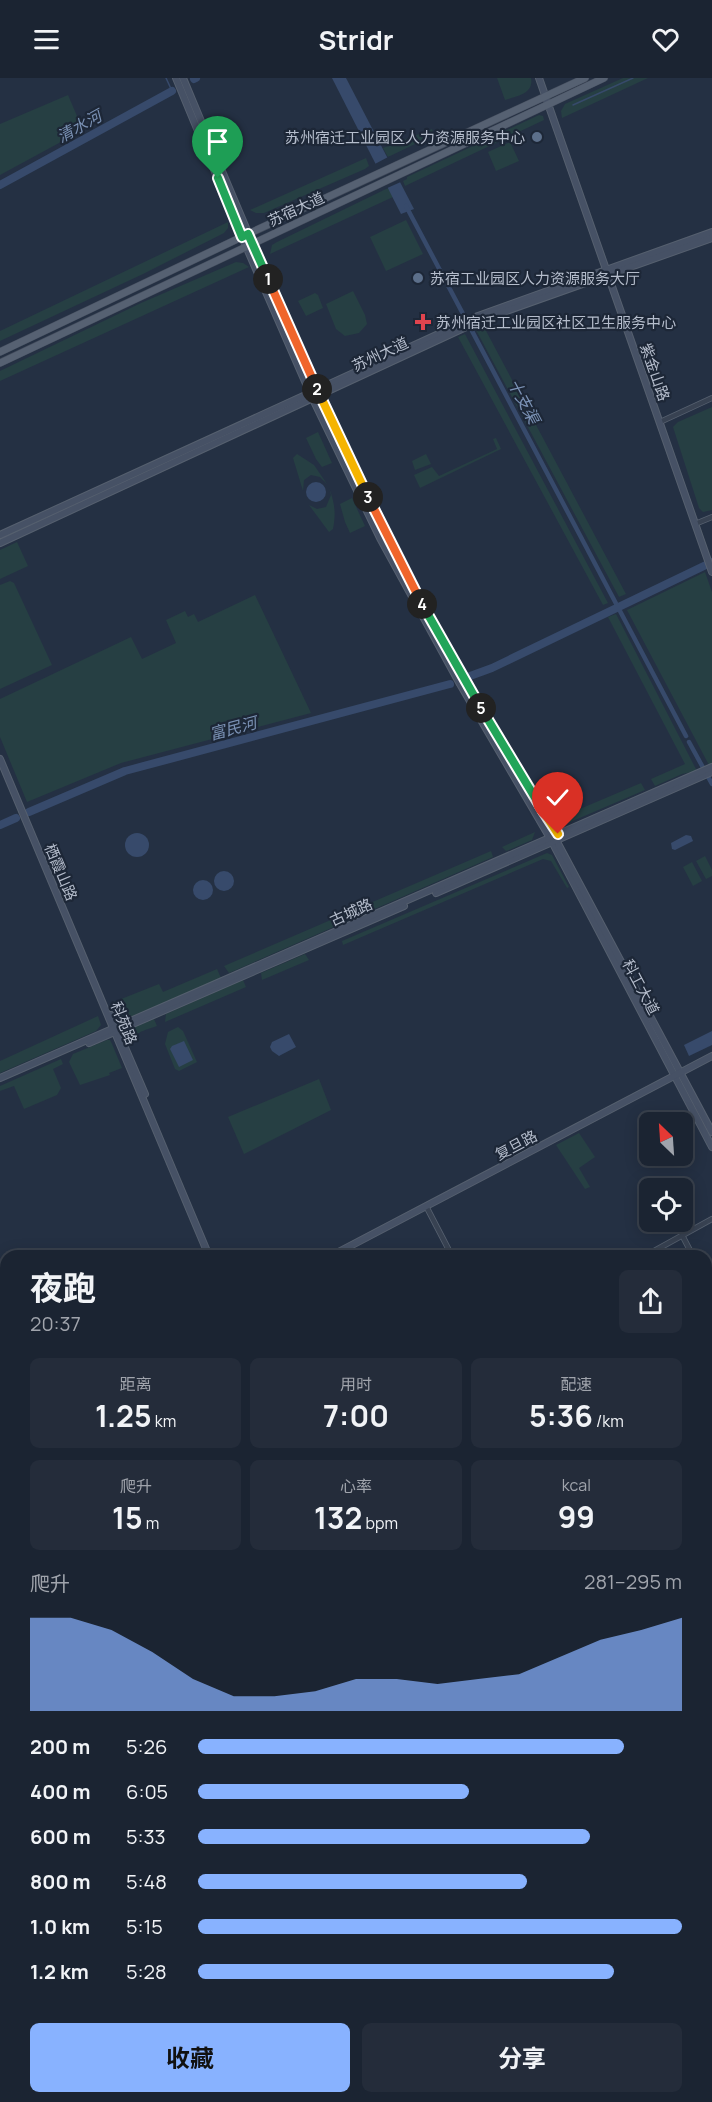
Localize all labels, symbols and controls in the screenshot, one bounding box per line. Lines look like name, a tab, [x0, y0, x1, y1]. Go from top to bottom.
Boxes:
text: Stridr	[318, 21, 394, 58]
icon: menu	[30, 23, 63, 56]
icon: heart	[649, 23, 682, 56]
water label: 清水河	[53, 103, 108, 147]
pin	[192, 116, 243, 178]
icon: arrive	[201, 125, 234, 158]
place label: 苏州宿迁工业园区人力资源服务中心	[285, 127, 525, 148]
marker: 苏州宿迁工业园区人力资源服务中心	[530, 130, 544, 144]
street label: 苏宿大道	[264, 187, 328, 231]
pin: 1	[253, 264, 283, 294]
text: 1	[264, 268, 272, 290]
place label: 苏宿工业园区人力资源服务大厅	[430, 268, 640, 289]
marker: 苏宿工业园区人力资源服务大厅	[411, 271, 425, 285]
place label: 苏州宿迁工业园区社区卫生服务中心	[436, 312, 676, 333]
marker: 苏州宿迁工业园区社区卫生服务中心	[414, 313, 432, 331]
street label: 苏州大道	[348, 332, 412, 376]
street label: 紫金山路	[635, 340, 675, 404]
pin: 2	[302, 374, 332, 404]
water label: 十支渠	[503, 375, 546, 429]
text: 2	[312, 378, 322, 400]
pin: 3	[353, 482, 383, 512]
text: 3	[363, 486, 373, 508]
pin: 4	[407, 589, 437, 619]
text: 4	[417, 593, 427, 615]
pin: 5	[466, 693, 496, 723]
text: 5	[476, 697, 486, 719]
water label: 富民河	[207, 710, 262, 745]
pin	[532, 772, 583, 834]
icon: check	[541, 781, 574, 814]
street label: 栖霞山路	[40, 840, 82, 904]
street label: 古城路	[326, 893, 376, 931]
street label: 科工大道	[618, 956, 664, 1018]
street label: 科苑路	[106, 998, 142, 1048]
north arrow	[639, 1112, 693, 1166]
map controls	[639, 1112, 693, 1232]
street label: 复旦路	[491, 1125, 541, 1165]
button: locate	[639, 1178, 693, 1232]
text: 夜跑	[30, 1265, 96, 1310]
button: share	[619, 1270, 682, 1333]
text: 20:37	[30, 1310, 81, 1337]
text: 距离	[120, 1373, 152, 1395]
text: 用时	[340, 1373, 372, 1395]
text: 配速	[560, 1373, 592, 1395]
text: 1.25	[95, 1395, 152, 1436]
text: 7:00	[323, 1395, 389, 1436]
text: 5:36	[529, 1395, 593, 1436]
text: km	[152, 1410, 176, 1432]
text: /km	[593, 1410, 624, 1432]
text: kcal	[562, 1474, 591, 1496]
text: 爬升	[120, 1475, 152, 1497]
text: 心率	[340, 1475, 372, 1497]
text: 99	[558, 1496, 595, 1537]
text: 15	[112, 1497, 143, 1538]
text: 132	[314, 1497, 362, 1538]
text: m	[143, 1512, 159, 1534]
text: bpm	[362, 1512, 398, 1534]
text: 281–295 m	[584, 1568, 682, 1595]
text: 爬升	[30, 1570, 70, 1597]
text: 200 m	[30, 1733, 90, 1760]
text: 5:26	[126, 1733, 167, 1760]
text: 400 m	[30, 1778, 90, 1805]
text: 6:05	[126, 1778, 168, 1805]
text: 600 m	[30, 1823, 91, 1850]
text: 5:33	[126, 1823, 166, 1850]
text: 800 m	[30, 1868, 91, 1895]
text: 5:48	[126, 1868, 167, 1895]
text: 1.0 km	[30, 1913, 90, 1940]
text: 5:15	[126, 1913, 163, 1940]
text: 1.2 km	[30, 1958, 89, 1985]
text: 5:28	[126, 1958, 167, 1985]
button: 收藏	[30, 2023, 350, 2092]
button: 分享	[362, 2023, 682, 2092]

